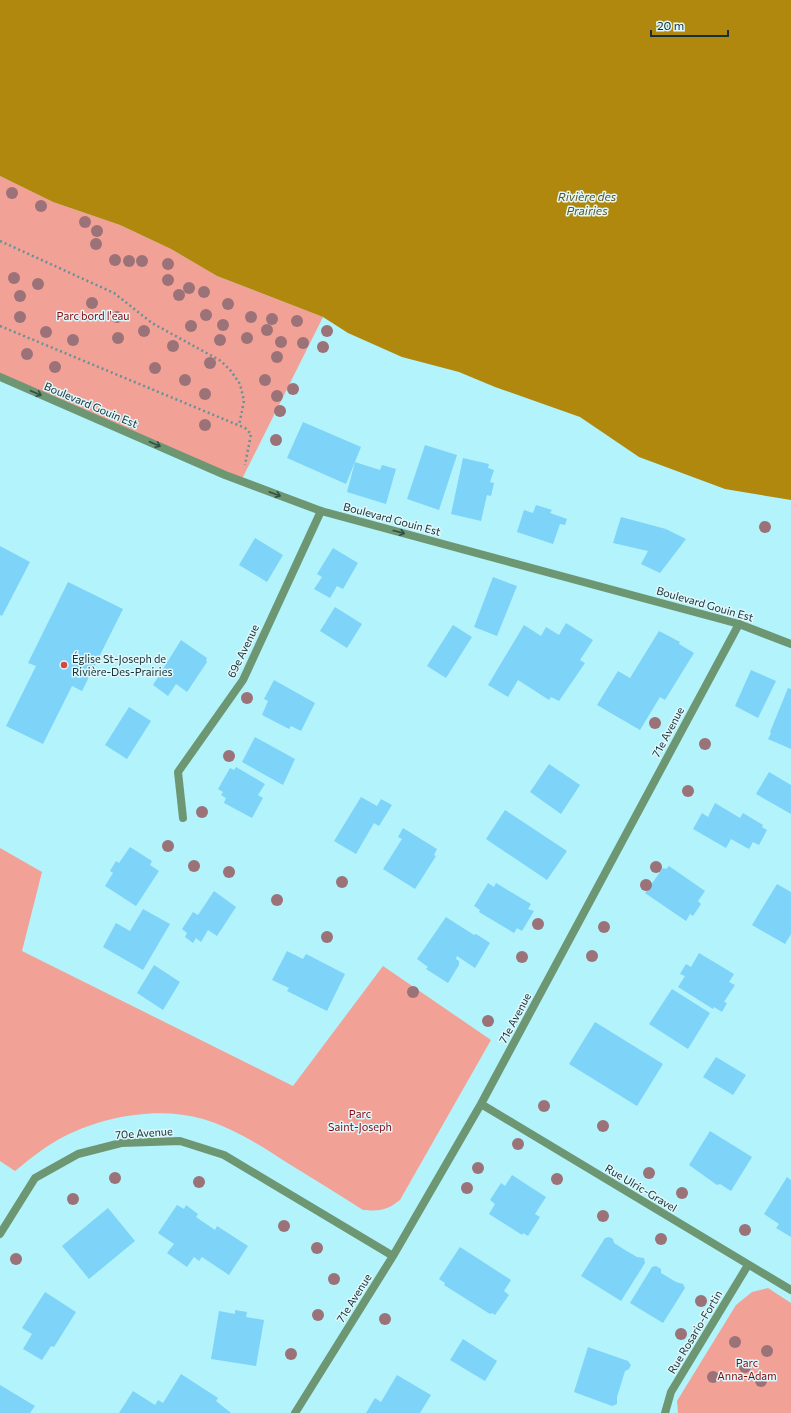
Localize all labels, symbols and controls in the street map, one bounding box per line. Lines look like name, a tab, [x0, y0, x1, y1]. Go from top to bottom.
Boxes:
scale bar	[651, 12, 728, 38]
text: 20 m	[657, 18, 684, 32]
water label: Rivière des Prairies	[558, 189, 617, 217]
park label: Parc bord l'eau	[57, 309, 129, 322]
street label: Boulevard Gouin Est	[43, 379, 140, 430]
one-way arrow	[29, 389, 41, 397]
one-way arrow	[149, 441, 161, 449]
one-way arrow	[269, 490, 281, 498]
street label: Boulevard Gouin Est	[342, 499, 443, 538]
one-way arrow	[393, 529, 406, 536]
street label: Boulevard Gouin Est	[655, 583, 756, 624]
street label: 69e Avenue	[224, 622, 261, 680]
place label: Église St-Joseph de Rivière-Des-Prairies	[72, 651, 172, 678]
marker: Église St-Joseph de Rivière-Des-Prairies	[59, 660, 69, 670]
street label: 71e Avenue	[649, 704, 686, 759]
street label: 71e Avenue	[496, 990, 533, 1045]
park label: Parc Saint-Joseph	[328, 1107, 392, 1134]
street label: 70e Avenue	[115, 1124, 173, 1141]
street label: Rue Ulric-Gravel	[603, 1161, 680, 1214]
street label: 71e Avenue	[333, 1271, 374, 1325]
street label: Rue Rosario-Fortin	[665, 1288, 725, 1376]
park label: Parc Anna-Adam	[717, 1356, 777, 1382]

